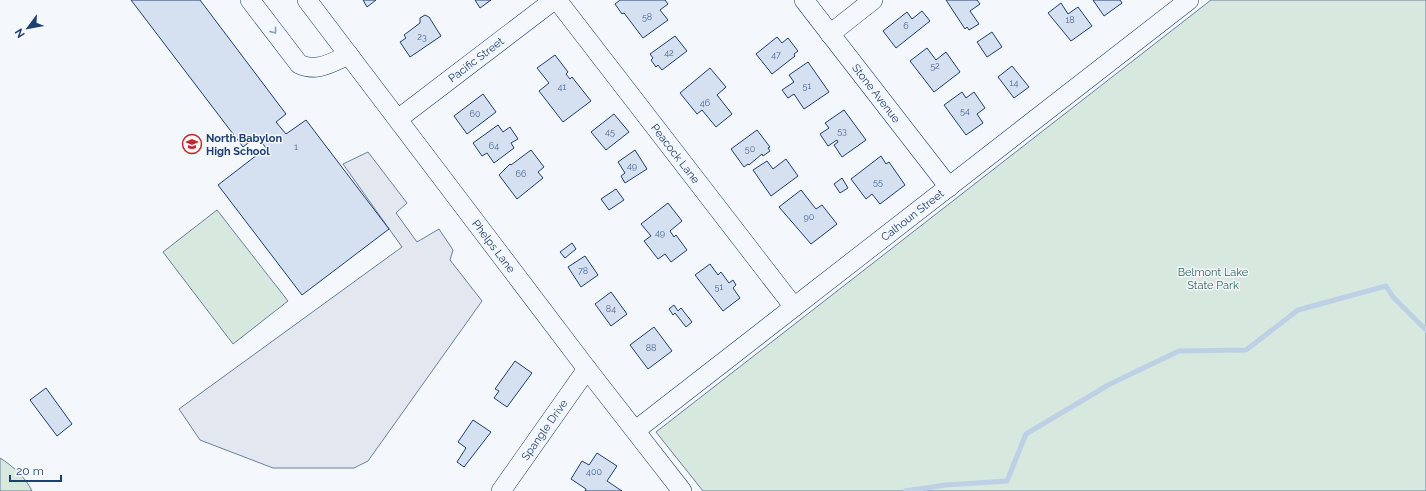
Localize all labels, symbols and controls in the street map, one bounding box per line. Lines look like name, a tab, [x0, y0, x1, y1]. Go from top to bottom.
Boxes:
north arrow	[8, 8, 48, 48]
house number: 58	[642, 12, 652, 22]
house number: 18	[1065, 15, 1075, 25]
house number: 6	[903, 21, 909, 31]
text: N	[12, 26, 28, 40]
one-way arrow	[269, 27, 277, 34]
house number: 23	[417, 32, 427, 42]
street label: Pacific Street	[446, 35, 507, 85]
house number: 42	[664, 48, 674, 58]
house number: 47	[771, 50, 781, 60]
house number: 52	[930, 61, 940, 71]
street label: Stone Avenue	[849, 62, 903, 126]
house number: 14	[1010, 78, 1018, 88]
house number: 51	[803, 81, 812, 91]
house number: 41	[558, 82, 567, 92]
house number: 46	[700, 98, 711, 108]
house number: 54	[960, 106, 970, 116]
house number: 60	[470, 109, 481, 119]
street label: Peacock Lane	[648, 121, 703, 187]
house number: 53	[837, 126, 847, 136]
house number: 45	[605, 127, 615, 137]
place label: North Babylon High School	[206, 132, 282, 158]
school or university icon: North Babylon High School	[181, 133, 203, 155]
house number: 64	[489, 141, 499, 151]
house number: 1	[294, 142, 298, 152]
house number: 50	[745, 144, 756, 154]
house number: 49	[627, 161, 637, 171]
house number: 66	[516, 169, 527, 179]
house number: 55	[873, 177, 883, 187]
street label: Calhoun Street	[879, 187, 947, 244]
house number: 90	[804, 212, 815, 222]
street label: Phelps Lane	[469, 217, 518, 276]
house number: 49	[655, 228, 665, 238]
house number: 78	[578, 266, 588, 276]
park label: Belmont Lake State Park	[1178, 266, 1249, 292]
house number: 51	[715, 282, 724, 292]
house number: 84	[606, 304, 616, 314]
house number: 88	[646, 343, 656, 353]
street label: Spangle Drive	[519, 397, 571, 463]
scale bar	[10, 457, 61, 483]
text: 20 m	[16, 464, 44, 478]
house number: 400	[586, 467, 602, 477]

